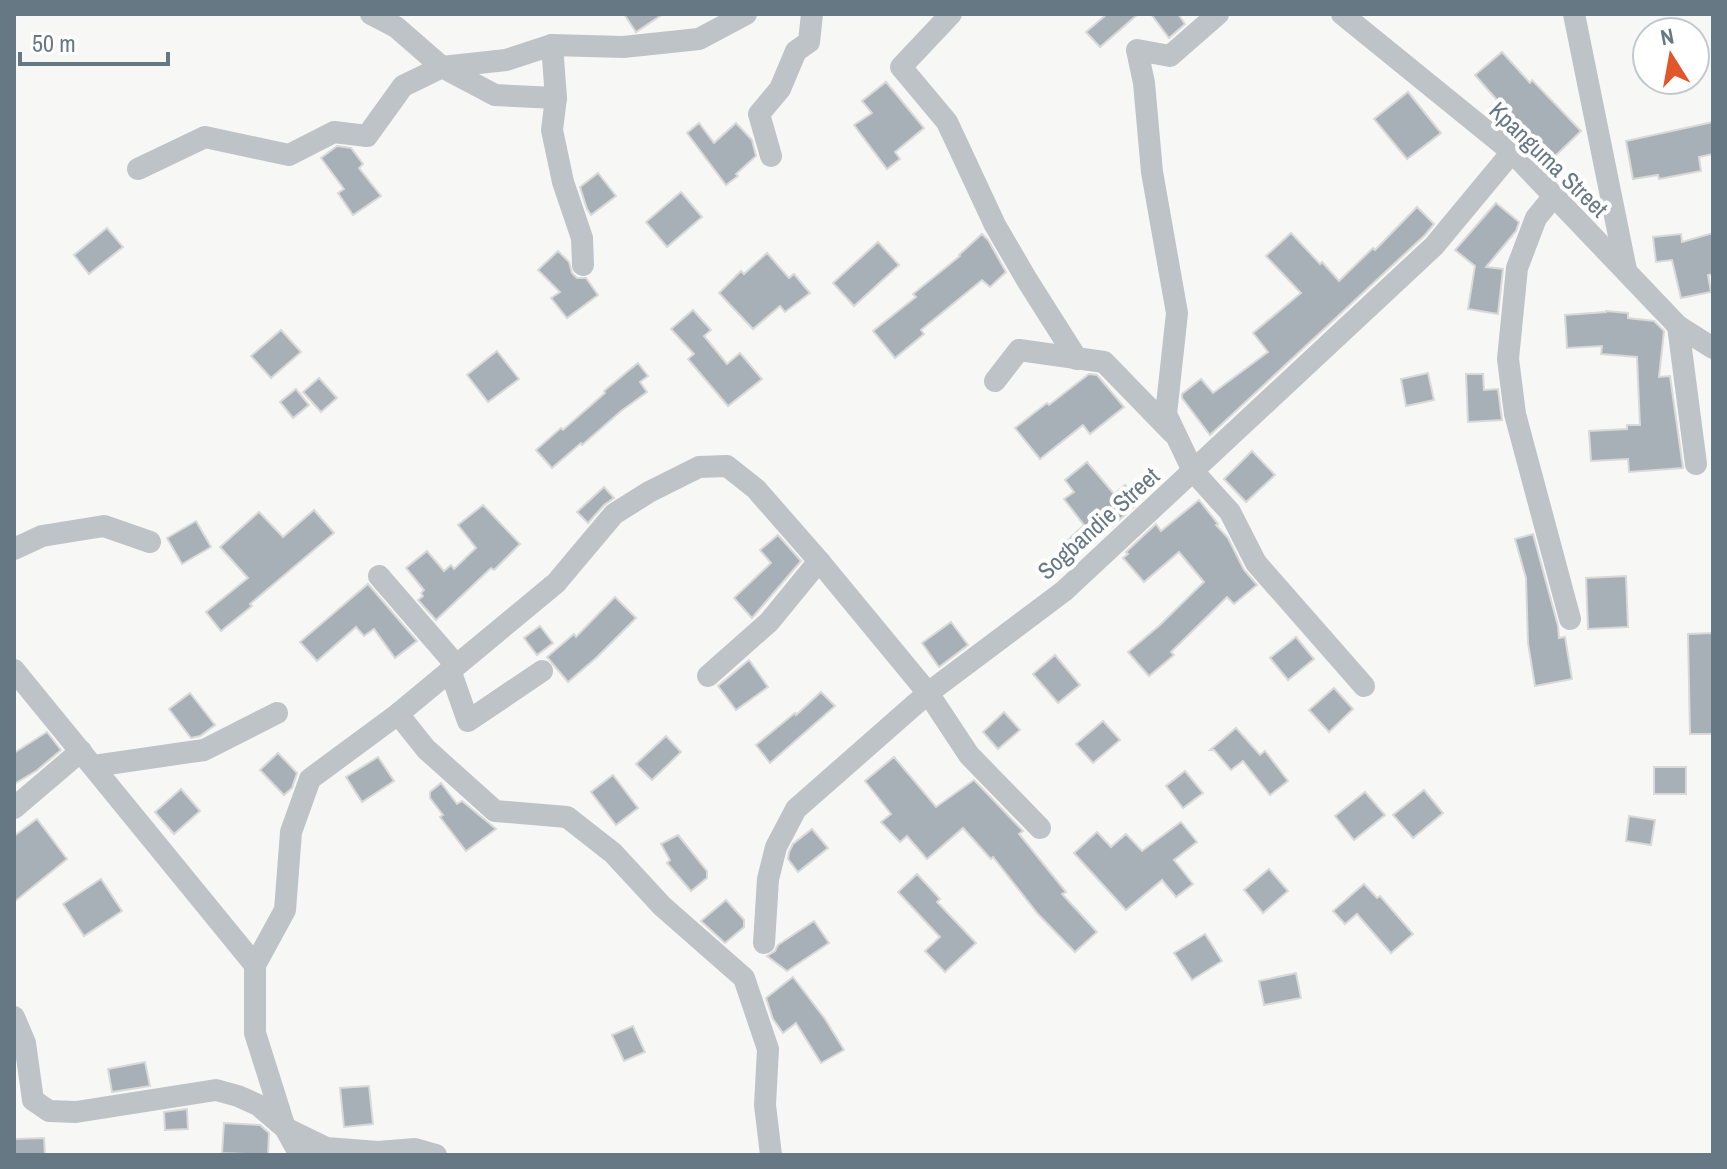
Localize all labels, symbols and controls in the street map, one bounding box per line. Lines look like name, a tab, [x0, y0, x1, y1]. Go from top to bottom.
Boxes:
scale bar	[20, 16, 168, 66]
north arrow	[1631, 16, 1711, 96]
text: N	[1658, 20, 1676, 52]
text: 50 m	[32, 27, 76, 59]
street label: Kpanguma Street	[1483, 94, 1616, 224]
street label: Sogbandie Street	[1030, 460, 1166, 586]

